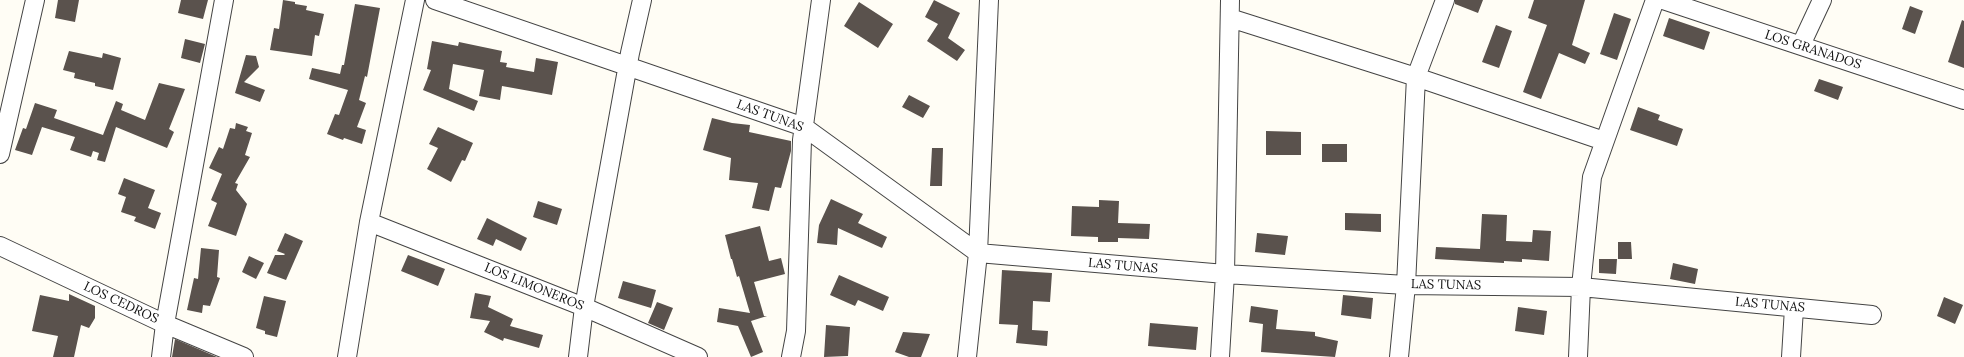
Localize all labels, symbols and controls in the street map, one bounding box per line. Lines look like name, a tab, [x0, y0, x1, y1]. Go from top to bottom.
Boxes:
street label: LOS GRANADOS	[1763, 27, 1863, 73]
street label: LAS TUNAS	[734, 97, 806, 135]
street label: LAS TUNAS	[1087, 255, 1159, 277]
street label: LOS LIMONEROS	[482, 260, 586, 314]
street label: LAS TUNAS	[1411, 277, 1481, 293]
street label: LOS CEDROS	[81, 279, 161, 327]
street label: LAS TUNAS	[1734, 294, 1806, 316]

